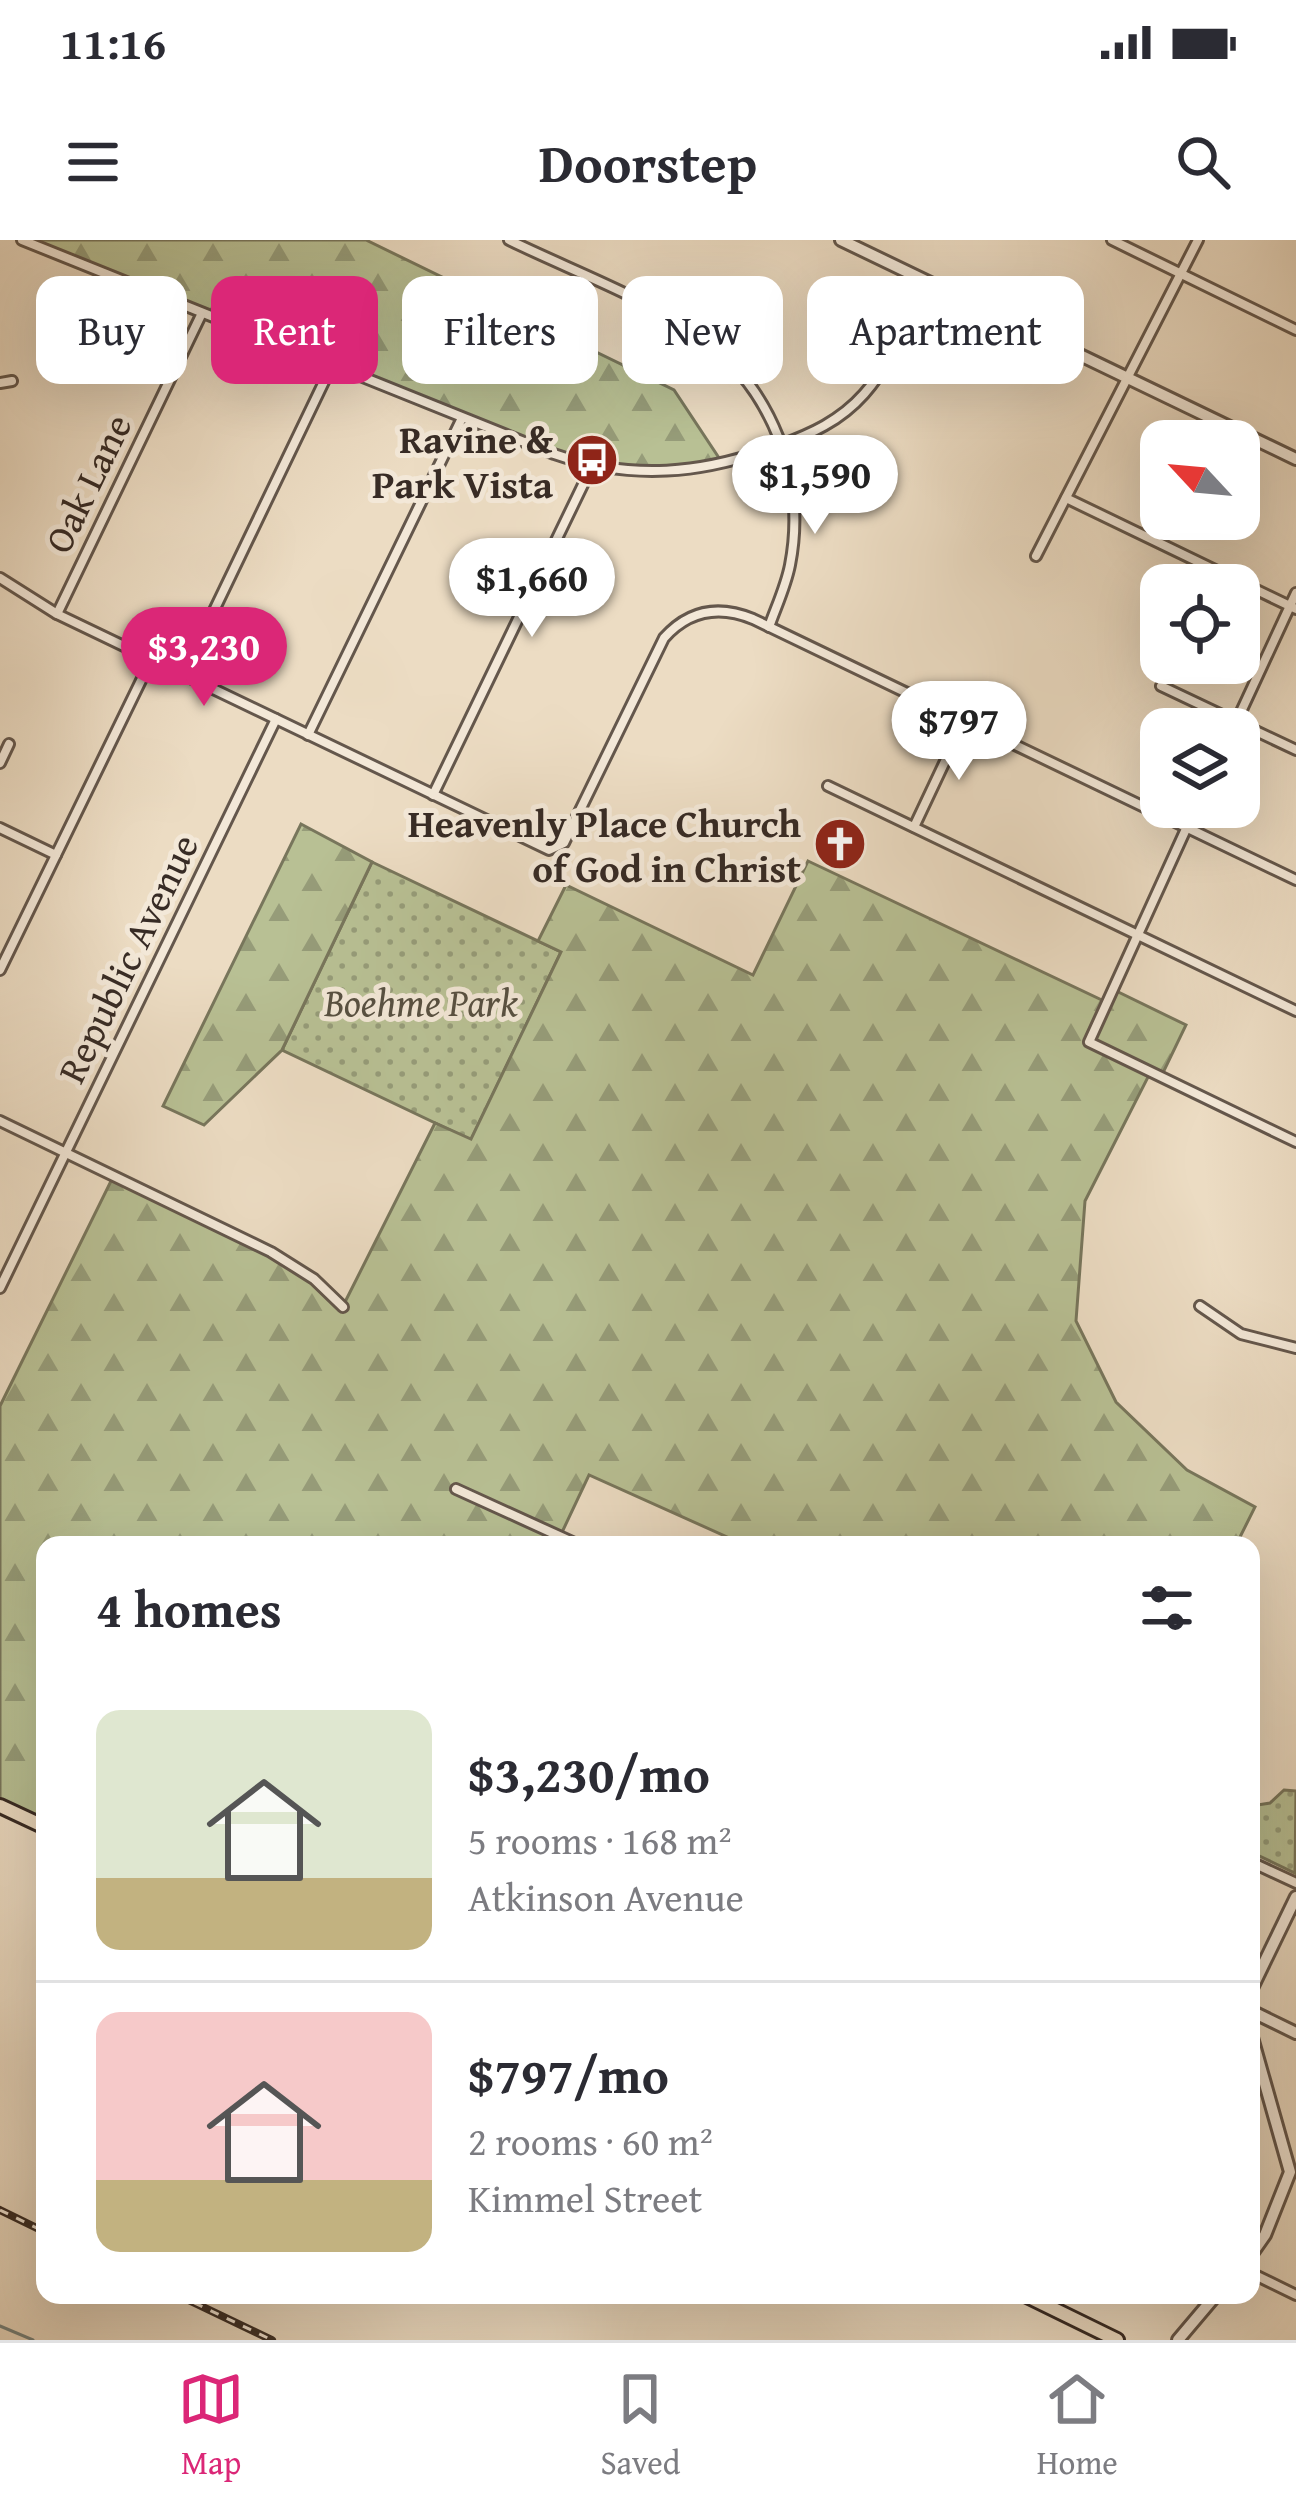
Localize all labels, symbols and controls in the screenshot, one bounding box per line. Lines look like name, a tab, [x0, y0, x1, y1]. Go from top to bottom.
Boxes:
text: 11:16	[60, 10, 166, 75]
text: Doorstep	[539, 123, 757, 202]
icon: menu	[60, 129, 126, 195]
icon: search	[1170, 129, 1236, 195]
chip: Buy	[36, 276, 187, 384]
chip: Rent	[211, 276, 378, 384]
chip: Filters	[402, 276, 598, 384]
chip: New	[622, 276, 783, 384]
chip: Apartment	[807, 276, 1084, 384]
street label: Oak Lane	[29, 404, 145, 562]
place label: Ravine & Park Vista	[372, 410, 554, 512]
north arrow	[1140, 420, 1260, 540]
map controls	[1140, 420, 1260, 828]
bus stop icon: Ravine & Park Vista	[564, 432, 620, 488]
pin: $1,590	[717, 435, 913, 537]
text: $1,590	[759, 445, 871, 502]
pin: $1,660	[434, 538, 630, 640]
text: $1,660	[476, 548, 588, 605]
button: locate	[1140, 564, 1260, 684]
pin: $3,230	[106, 607, 302, 709]
text: $3,230	[148, 617, 260, 674]
pin: $797	[888, 681, 1030, 783]
text: $797	[919, 691, 999, 748]
button: layers	[1140, 708, 1260, 828]
place label: Heavenly Place Church of God in Christ	[408, 794, 801, 896]
church icon: Heavenly Place Church of God in Christ	[812, 816, 868, 872]
street label: Republic Avenue	[42, 824, 212, 1092]
park label: Boehme Park	[323, 973, 518, 1030]
text: 4 homes	[96, 1571, 282, 1646]
icon: filters	[1134, 1575, 1200, 1641]
text: $3,230/mo	[468, 1736, 710, 1811]
icon: home	[192, 1758, 336, 1902]
text: 5 rooms · 168 m²	[468, 1811, 732, 1868]
text: Atkinson Avenue	[468, 1868, 744, 1925]
text: $797/mo	[468, 2037, 669, 2112]
icon: home	[192, 2060, 336, 2204]
text: 2 rooms · 60 m²	[468, 2112, 713, 2169]
text: Kimmel Street	[468, 2169, 702, 2226]
tab: Map	[178, 2366, 244, 2486]
tab: Saved	[600, 2366, 680, 2486]
tab: Home	[1037, 2366, 1118, 2486]

